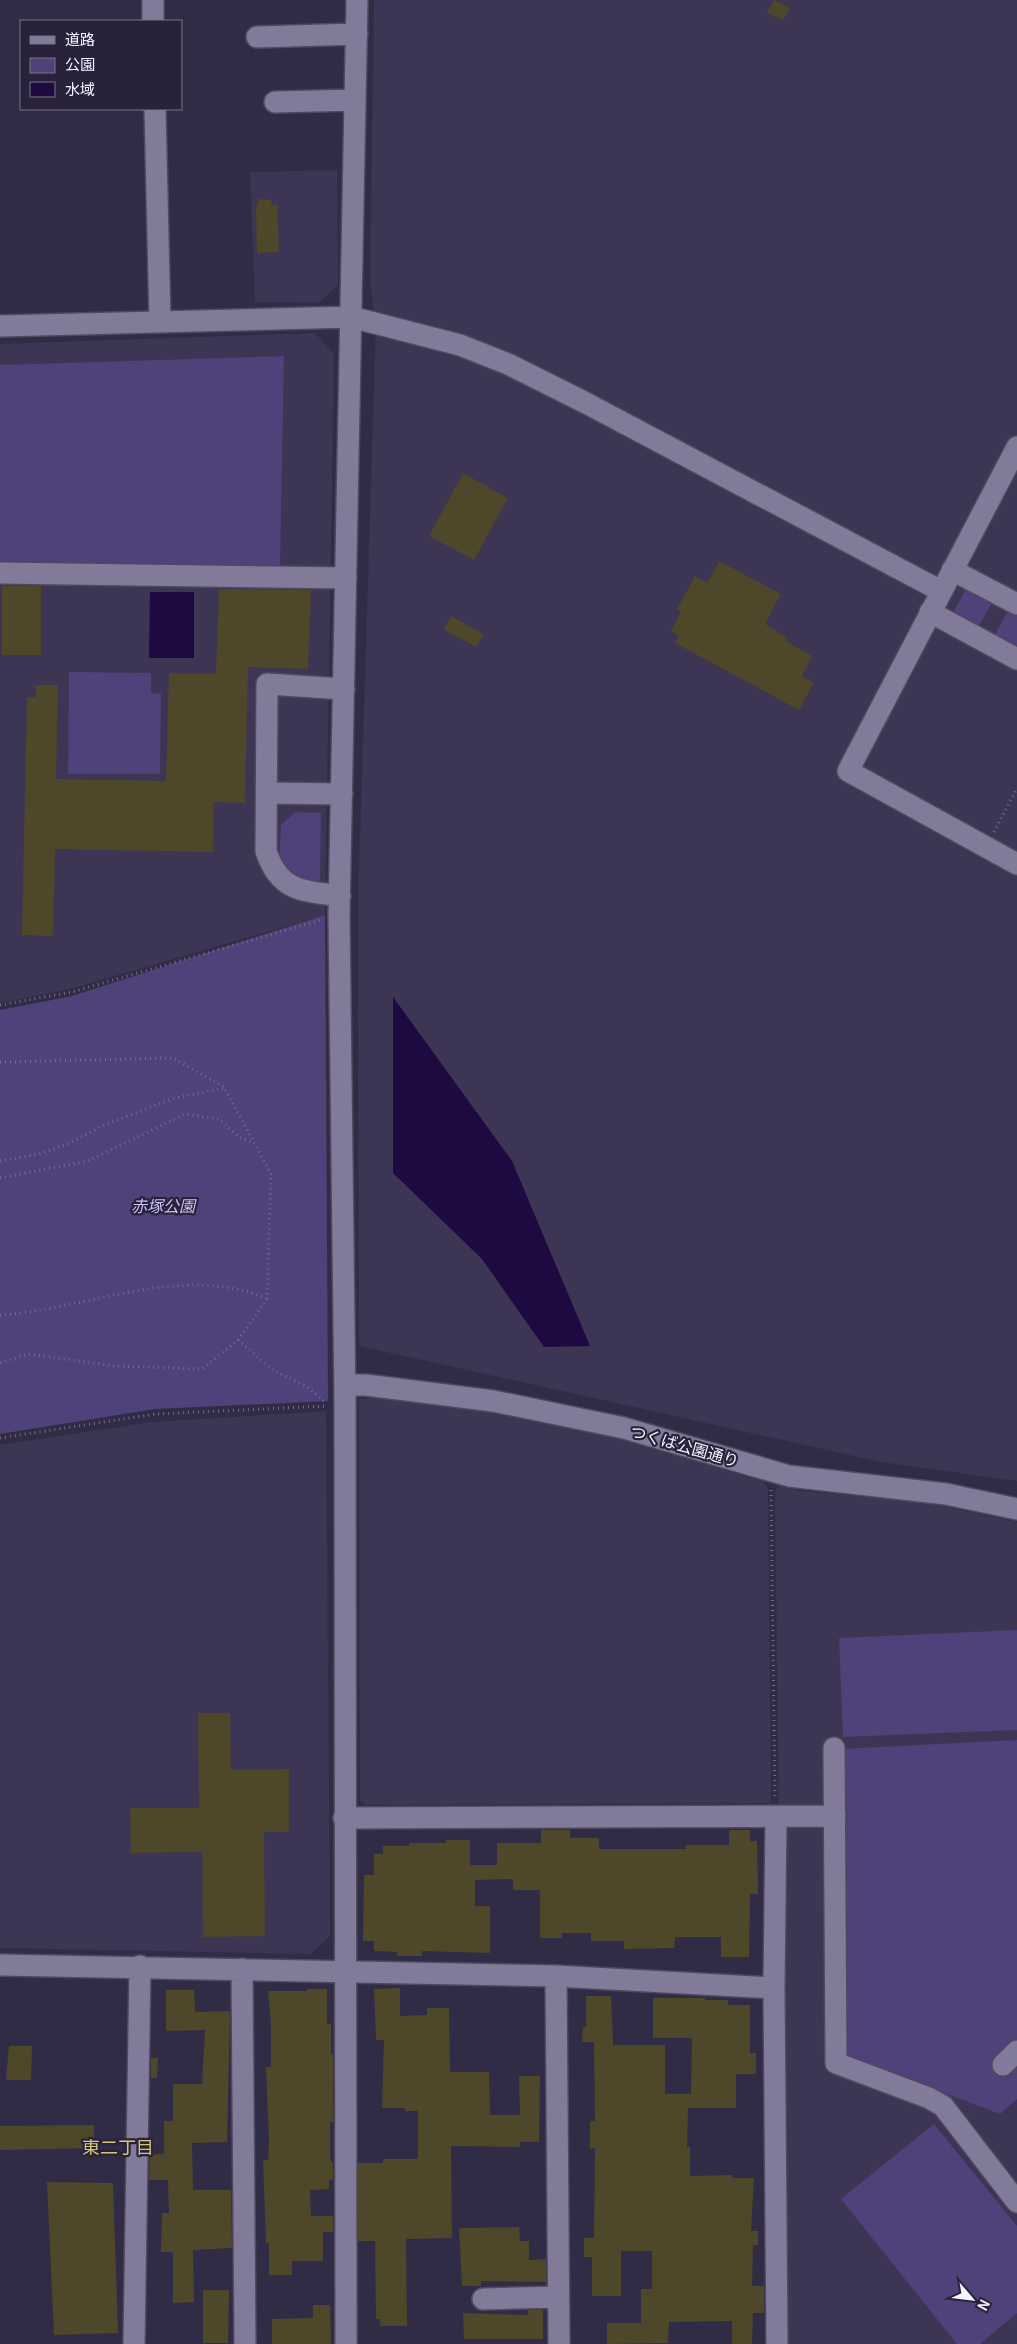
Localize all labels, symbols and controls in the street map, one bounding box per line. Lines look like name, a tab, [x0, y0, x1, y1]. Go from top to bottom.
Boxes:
legend	[20, 20, 182, 110]
text: 道路	[65, 28, 95, 49]
text: 公園	[65, 53, 95, 74]
text: 水域	[65, 78, 95, 99]
park label: 赤塚公園	[131, 1193, 197, 1217]
street label: つくば公園通り	[628, 1418, 742, 1472]
district label: 東二丁目	[82, 2133, 154, 2159]
north arrow	[947, 2274, 997, 2324]
text: N	[973, 2296, 996, 2315]

